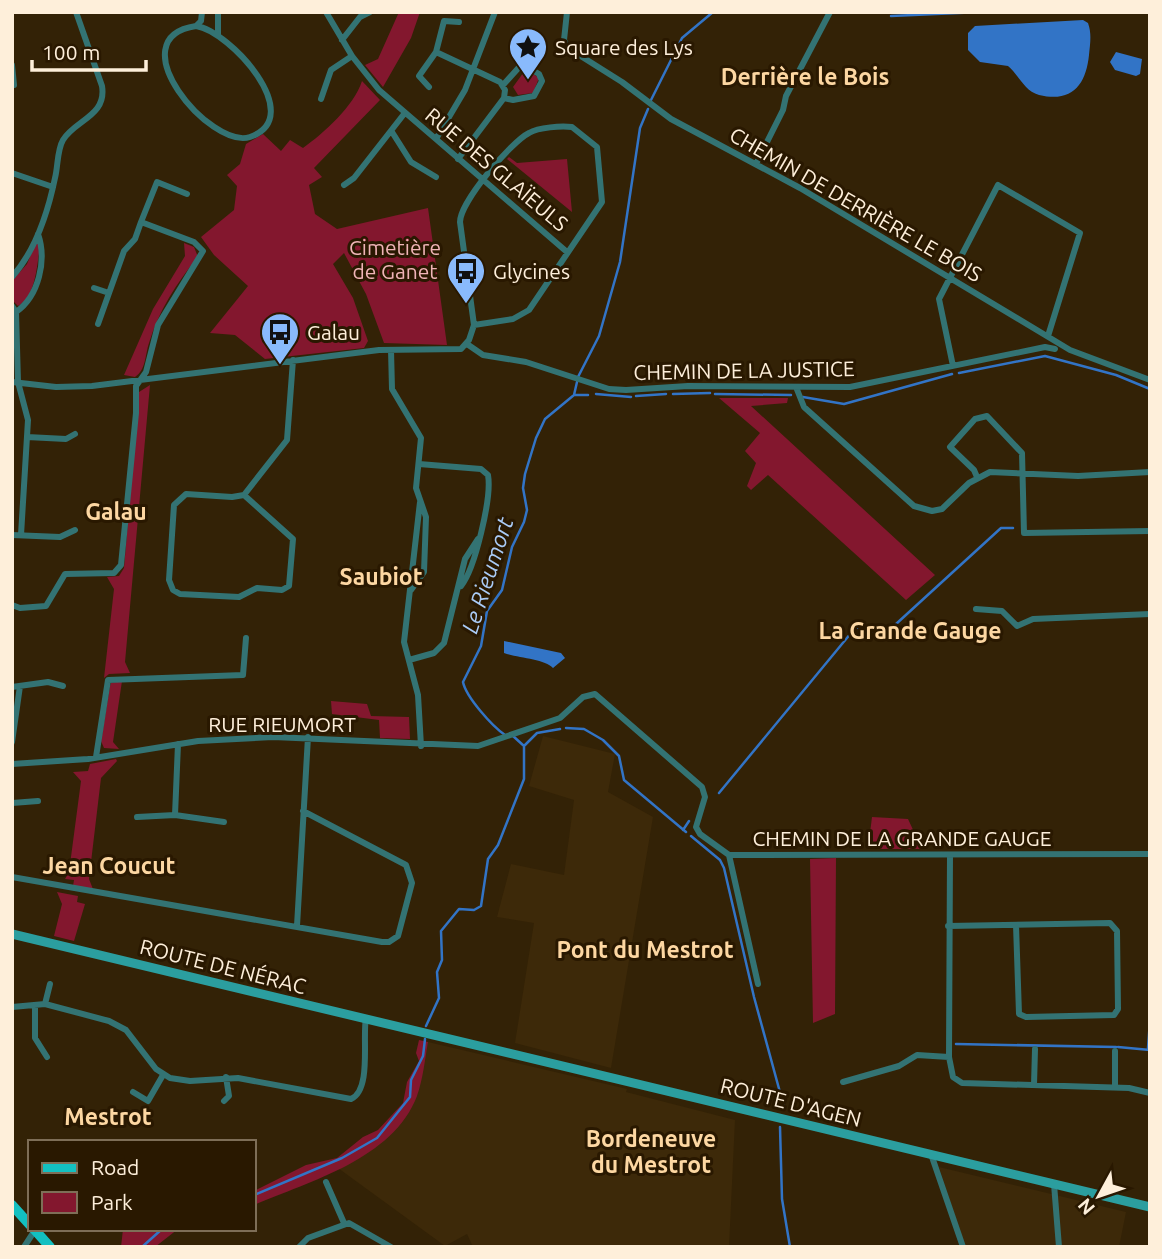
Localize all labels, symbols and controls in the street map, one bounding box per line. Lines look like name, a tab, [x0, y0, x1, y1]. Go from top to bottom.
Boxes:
place icon: Square des Lys	[507, 26, 549, 81]
scale bar	[32, 28, 145, 72]
place label: Square des Lys	[555, 35, 693, 59]
text: 100 m	[42, 40, 100, 64]
district label: Derrière le Bois	[721, 64, 889, 89]
street label: RUE DES GLAÏEULS	[421, 102, 573, 236]
street label: CHEMIN DE DERRIÈRE LE BOIS	[726, 122, 986, 286]
park label: Cimetière de Ganet	[349, 235, 441, 283]
bus stop icon: Glycines	[445, 250, 487, 305]
place label: Glycines	[493, 259, 570, 283]
bus stop icon: Galau	[259, 311, 301, 366]
place label: Galau	[307, 320, 360, 344]
street label: CHEMIN DE LA JUSTICE	[633, 356, 855, 384]
district label: Galau	[85, 499, 147, 524]
water label: Le Rieumort	[456, 513, 518, 636]
district label: Saubiot	[339, 564, 423, 589]
district label: La Grande Gauge	[818, 618, 1002, 643]
street label: RUE RIEUMORT	[208, 712, 356, 736]
street label: CHEMIN DE LA GRANDE GAUGE	[752, 826, 1052, 850]
district label: Jean Coucut	[42, 853, 176, 878]
street label: ROUTE DE NÉRAC	[138, 934, 309, 998]
district label: Pont du Mestrot	[556, 937, 734, 962]
street label: ROUTE D'AGEN	[718, 1073, 864, 1131]
district label: Mestrot	[64, 1104, 152, 1129]
district label: Bordeneuve du Mestrot	[586, 1126, 716, 1177]
legend	[28, 1140, 256, 1231]
text: Road	[91, 1155, 139, 1179]
north arrow	[1064, 1161, 1134, 1231]
text: Park	[91, 1190, 133, 1214]
text: N	[1073, 1194, 1099, 1219]

